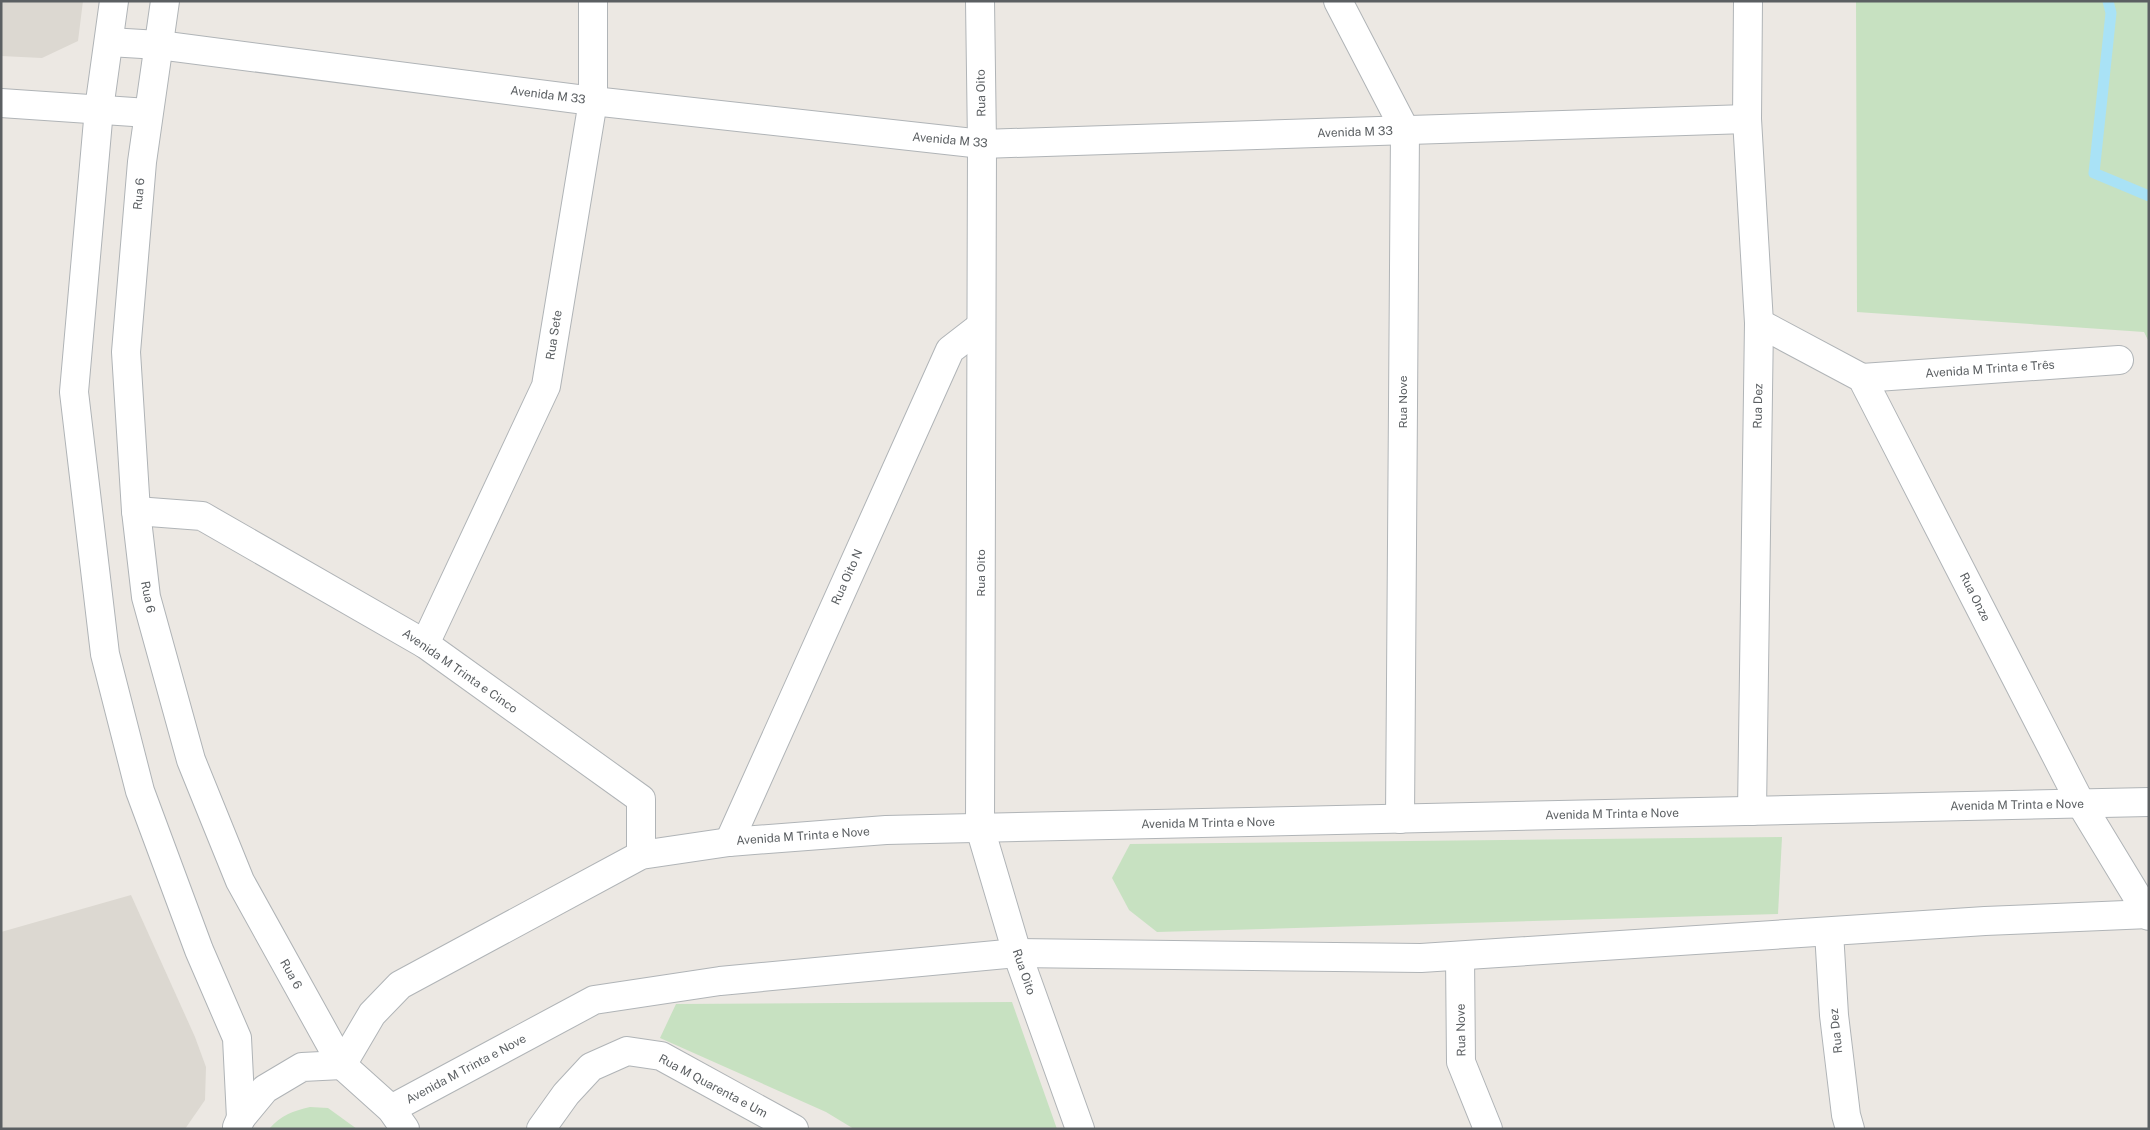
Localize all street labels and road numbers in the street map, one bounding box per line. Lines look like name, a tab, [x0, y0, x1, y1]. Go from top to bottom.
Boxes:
street label: Rua Oito	[974, 69, 988, 117]
street label: Avenida M 33	[510, 83, 586, 107]
street label: Avenida M 33	[1317, 124, 1393, 140]
street label: Avenida M 33	[912, 130, 988, 150]
street label: Rua 6	[131, 177, 147, 211]
street label: Rua Sete	[543, 309, 565, 361]
street label: Avenida M Trinta e Três	[1925, 357, 2055, 381]
street label: Rua Nove	[1396, 375, 1410, 428]
street label: Rua Dez	[1751, 383, 1765, 429]
street label: Rua Oito N	[829, 547, 865, 607]
street label: Rua Oito	[974, 549, 988, 597]
street label: Rua Onze	[1957, 570, 1993, 624]
street label: Rua 6	[138, 580, 158, 614]
street label: Avenida M Trinta e Cinco	[400, 626, 520, 716]
street label: Avenida M Trinta e Nove	[1950, 797, 2084, 813]
street label: Avenida M Trinta e Nove	[1545, 806, 1679, 822]
street label: Avenida M Trinta e Nove	[1141, 815, 1275, 831]
street label: Avenida M Trinta e Nove	[736, 824, 870, 848]
street label: Rua Oito	[1010, 947, 1038, 997]
street label: Rua 6	[277, 957, 305, 991]
street label: Rua Nove	[1454, 1003, 1468, 1057]
street label: Rua Dez	[1827, 1008, 1845, 1054]
street label: Avenida M Trinta e Nove	[404, 1031, 529, 1107]
street label: Rua M Quarenta e Um	[656, 1051, 770, 1121]

